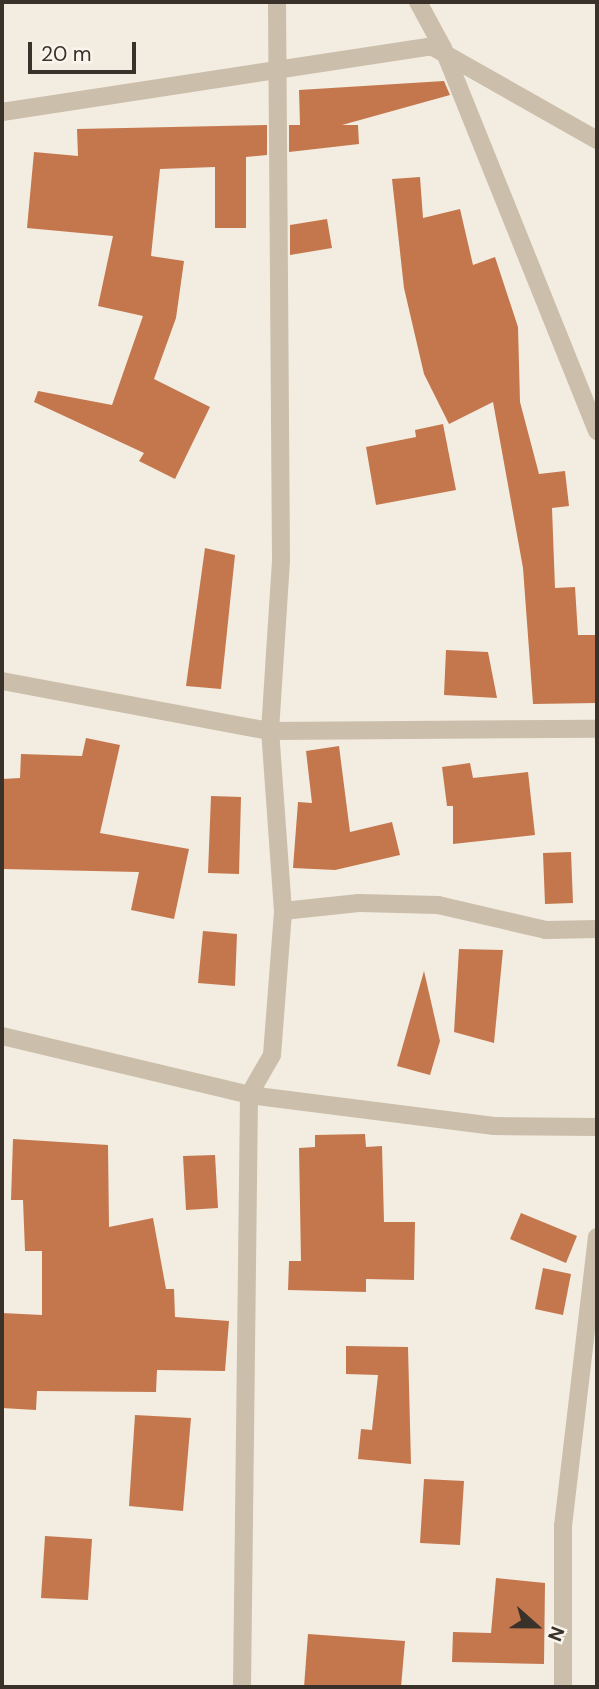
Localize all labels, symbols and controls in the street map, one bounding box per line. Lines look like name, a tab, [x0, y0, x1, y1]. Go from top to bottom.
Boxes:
scale bar	[32, 28, 140, 72]
text: 20 m	[41, 40, 92, 68]
north arrow	[501, 1591, 571, 1661]
text: N	[542, 1623, 570, 1645]

